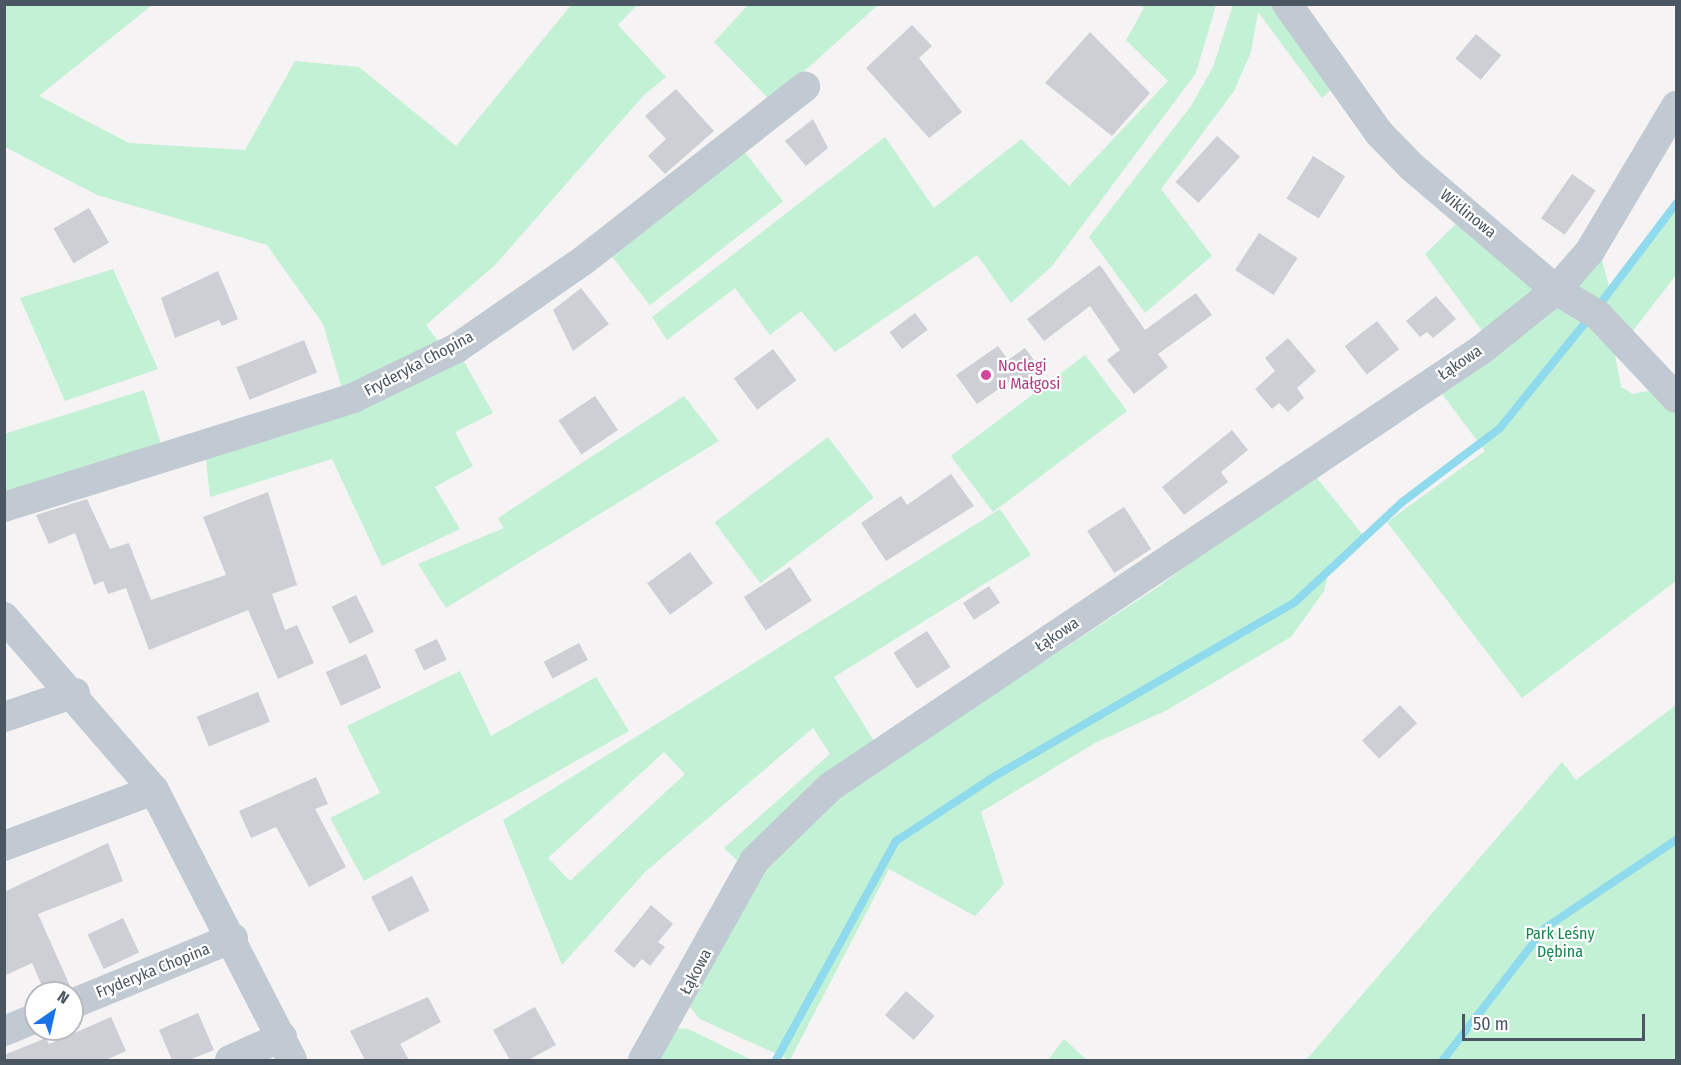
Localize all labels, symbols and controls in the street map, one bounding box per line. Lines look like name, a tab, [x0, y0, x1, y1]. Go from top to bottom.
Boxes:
street label: Wiklinowa	[1436, 186, 1500, 242]
street label: Fryderyka Chopina	[361, 327, 477, 401]
street label: Łąkowa	[1434, 341, 1486, 385]
place label: Noclegi u Małgosi	[998, 356, 1060, 394]
marker: Noclegi u Małgosi	[979, 368, 993, 382]
street label: Łąkowa	[1031, 613, 1083, 657]
park label: Park Leśny Dębina	[1525, 924, 1595, 962]
street label: Fryderyka Chopina	[93, 939, 213, 1003]
street label: Łąkowa	[676, 946, 716, 998]
north arrow	[24, 981, 84, 1041]
text: N	[54, 987, 73, 1008]
scale bar	[1465, 1002, 1648, 1040]
text: 50 m	[1473, 1013, 1509, 1035]

